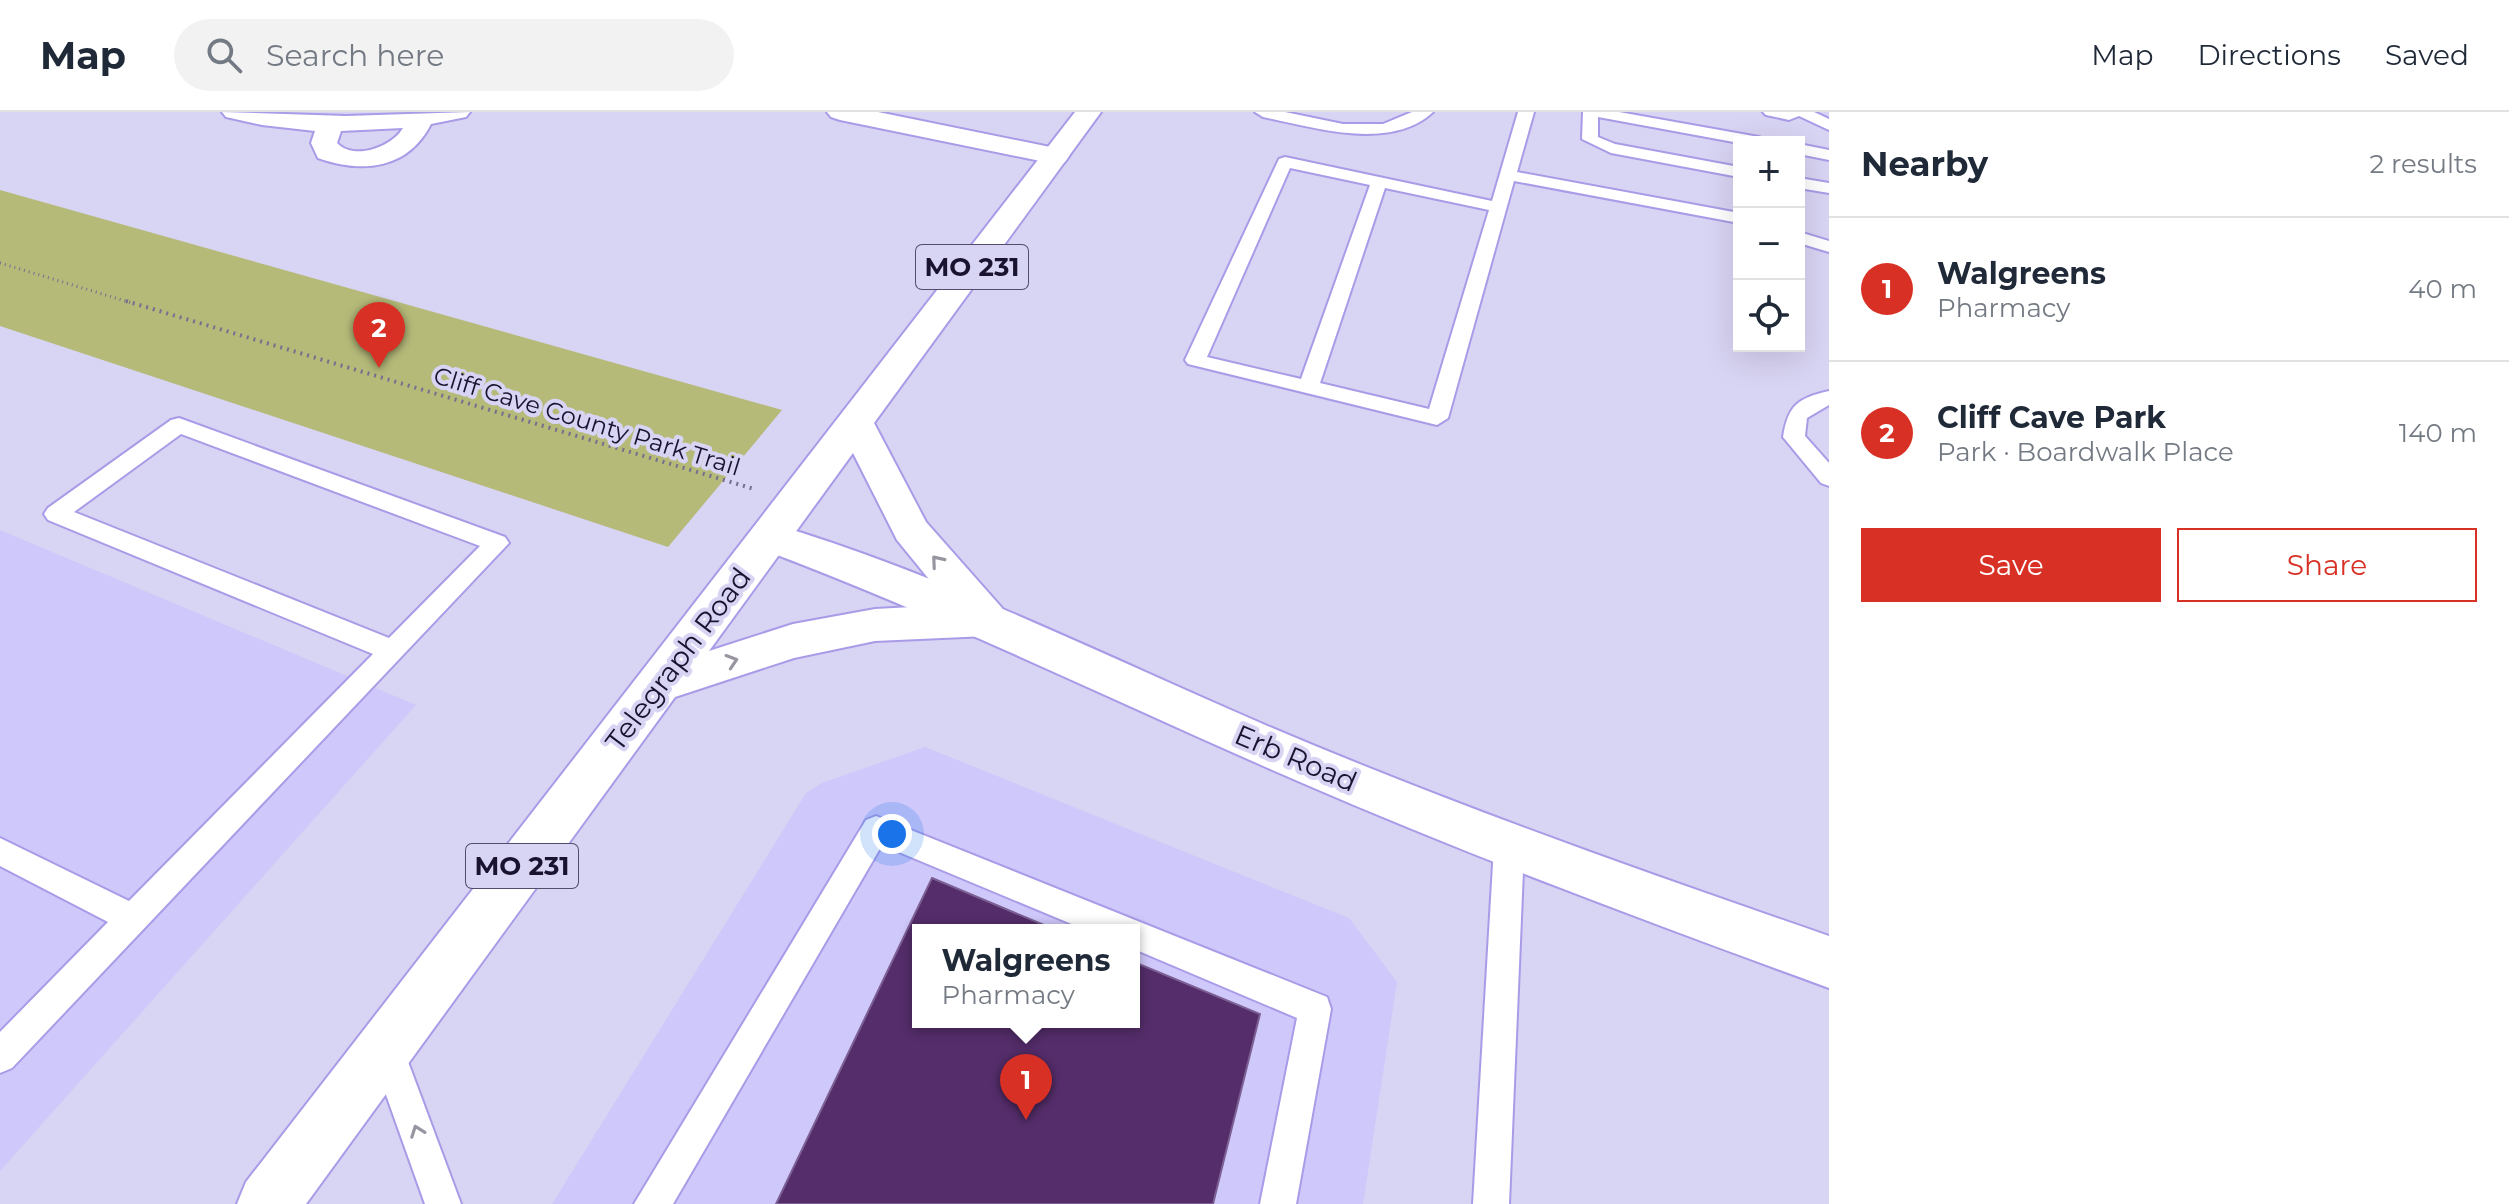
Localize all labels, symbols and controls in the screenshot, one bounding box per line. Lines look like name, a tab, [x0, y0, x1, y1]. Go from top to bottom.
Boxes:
search box	[174, 19, 734, 91]
text: Map	[40, 32, 126, 79]
icon: search	[202, 33, 246, 77]
text: Search here	[266, 37, 444, 74]
text: Map	[2091, 38, 2153, 72]
text: Directions	[2197, 38, 2341, 72]
text: Saved	[2385, 38, 2469, 72]
map controls	[1733, 136, 1805, 352]
button: +	[1733, 136, 1805, 208]
text: Nearby	[1861, 143, 1988, 185]
text: 2 results	[2369, 148, 2477, 180]
button: −	[1733, 208, 1805, 280]
road number: MO 231	[916, 245, 1028, 289]
text: Walgreens	[1937, 255, 2106, 292]
text: 1	[1882, 273, 1892, 305]
text: 40 m	[2408, 273, 2477, 305]
button: locate	[1733, 280, 1805, 352]
text: Pharmacy	[1937, 292, 2070, 324]
pin: 2	[353, 302, 405, 368]
street label: Cliff Cave County Park Trail	[430, 360, 744, 482]
text: Cliff Cave Park	[1937, 399, 2166, 436]
text: 2	[1879, 417, 1895, 449]
text: 140 m	[2399, 417, 2477, 449]
text: Park · Boardwalk Place	[1937, 436, 2234, 468]
button: Save	[1861, 528, 2161, 602]
button: Share	[2177, 528, 2477, 602]
one-way arrow	[932, 555, 947, 570]
street label: Telegraph Road	[598, 561, 758, 757]
one-way arrow	[725, 654, 739, 670]
street label: Erb Road	[1230, 717, 1362, 799]
your location	[872, 814, 912, 854]
road number: MO 231	[466, 844, 578, 888]
popup	[912, 924, 1140, 1028]
text: Walgreens	[942, 942, 1110, 979]
text: Pharmacy	[942, 979, 1075, 1011]
pin: 1	[1000, 1054, 1052, 1120]
one-way arrow	[410, 1125, 426, 1139]

